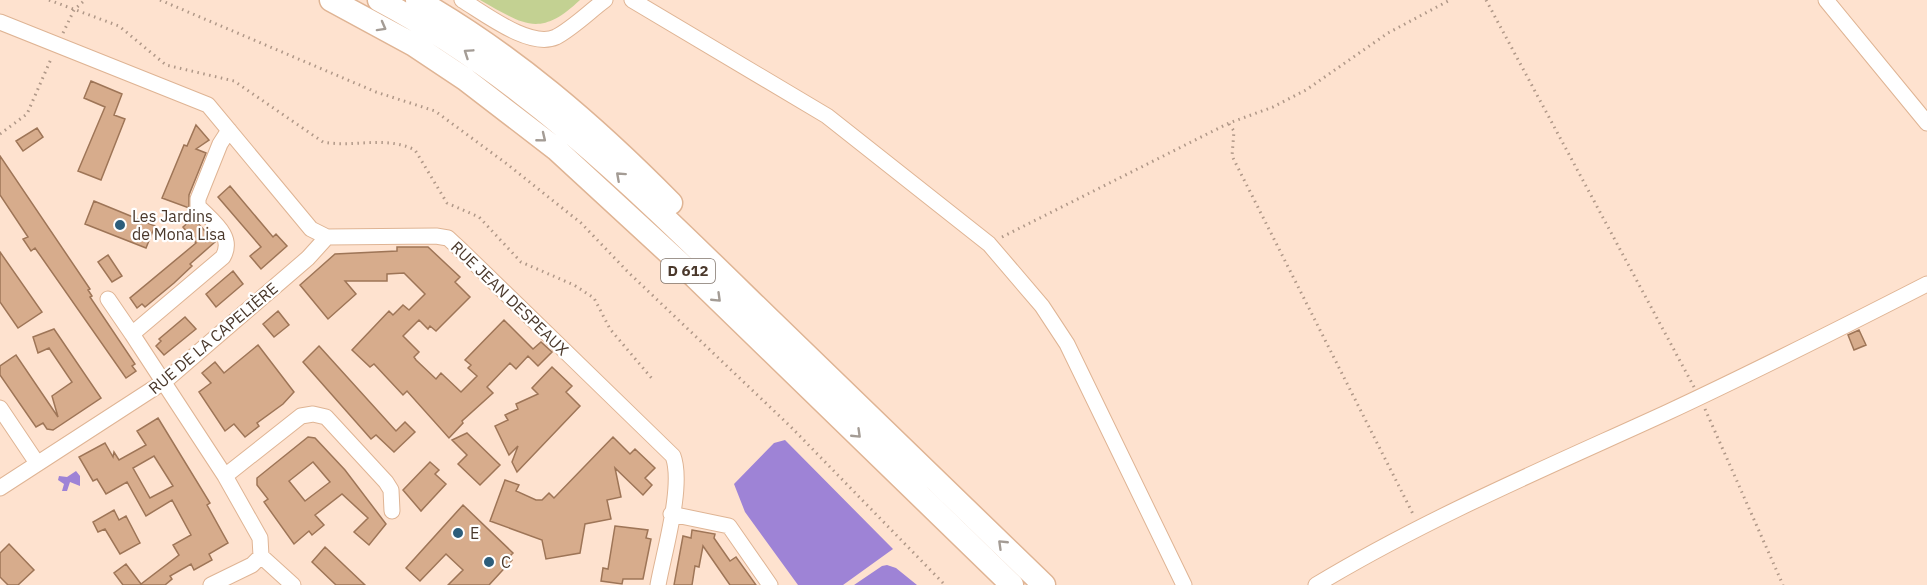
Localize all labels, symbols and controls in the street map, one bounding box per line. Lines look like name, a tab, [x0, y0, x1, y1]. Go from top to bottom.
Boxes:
one-way arrow	[376, 20, 387, 31]
one-way arrow	[464, 50, 475, 61]
one-way arrow	[536, 131, 547, 142]
one-way arrow	[616, 172, 627, 183]
place label: Les Jardins de Mona Lisa	[132, 206, 226, 244]
marker: Les Jardins de Mona Lisa	[113, 218, 127, 232]
street label: RUE JEAN DESPEAUX	[447, 237, 573, 359]
road number: D 612	[661, 259, 715, 283]
street label: RUE DE LA CAPELIÈRE	[144, 277, 282, 398]
one-way arrow	[709, 291, 720, 302]
one-way arrow	[849, 427, 860, 438]
place label: E	[470, 523, 479, 543]
marker: E	[451, 526, 465, 540]
one-way arrow	[999, 541, 1010, 552]
place label: C	[501, 552, 511, 572]
marker: C	[482, 555, 496, 569]

